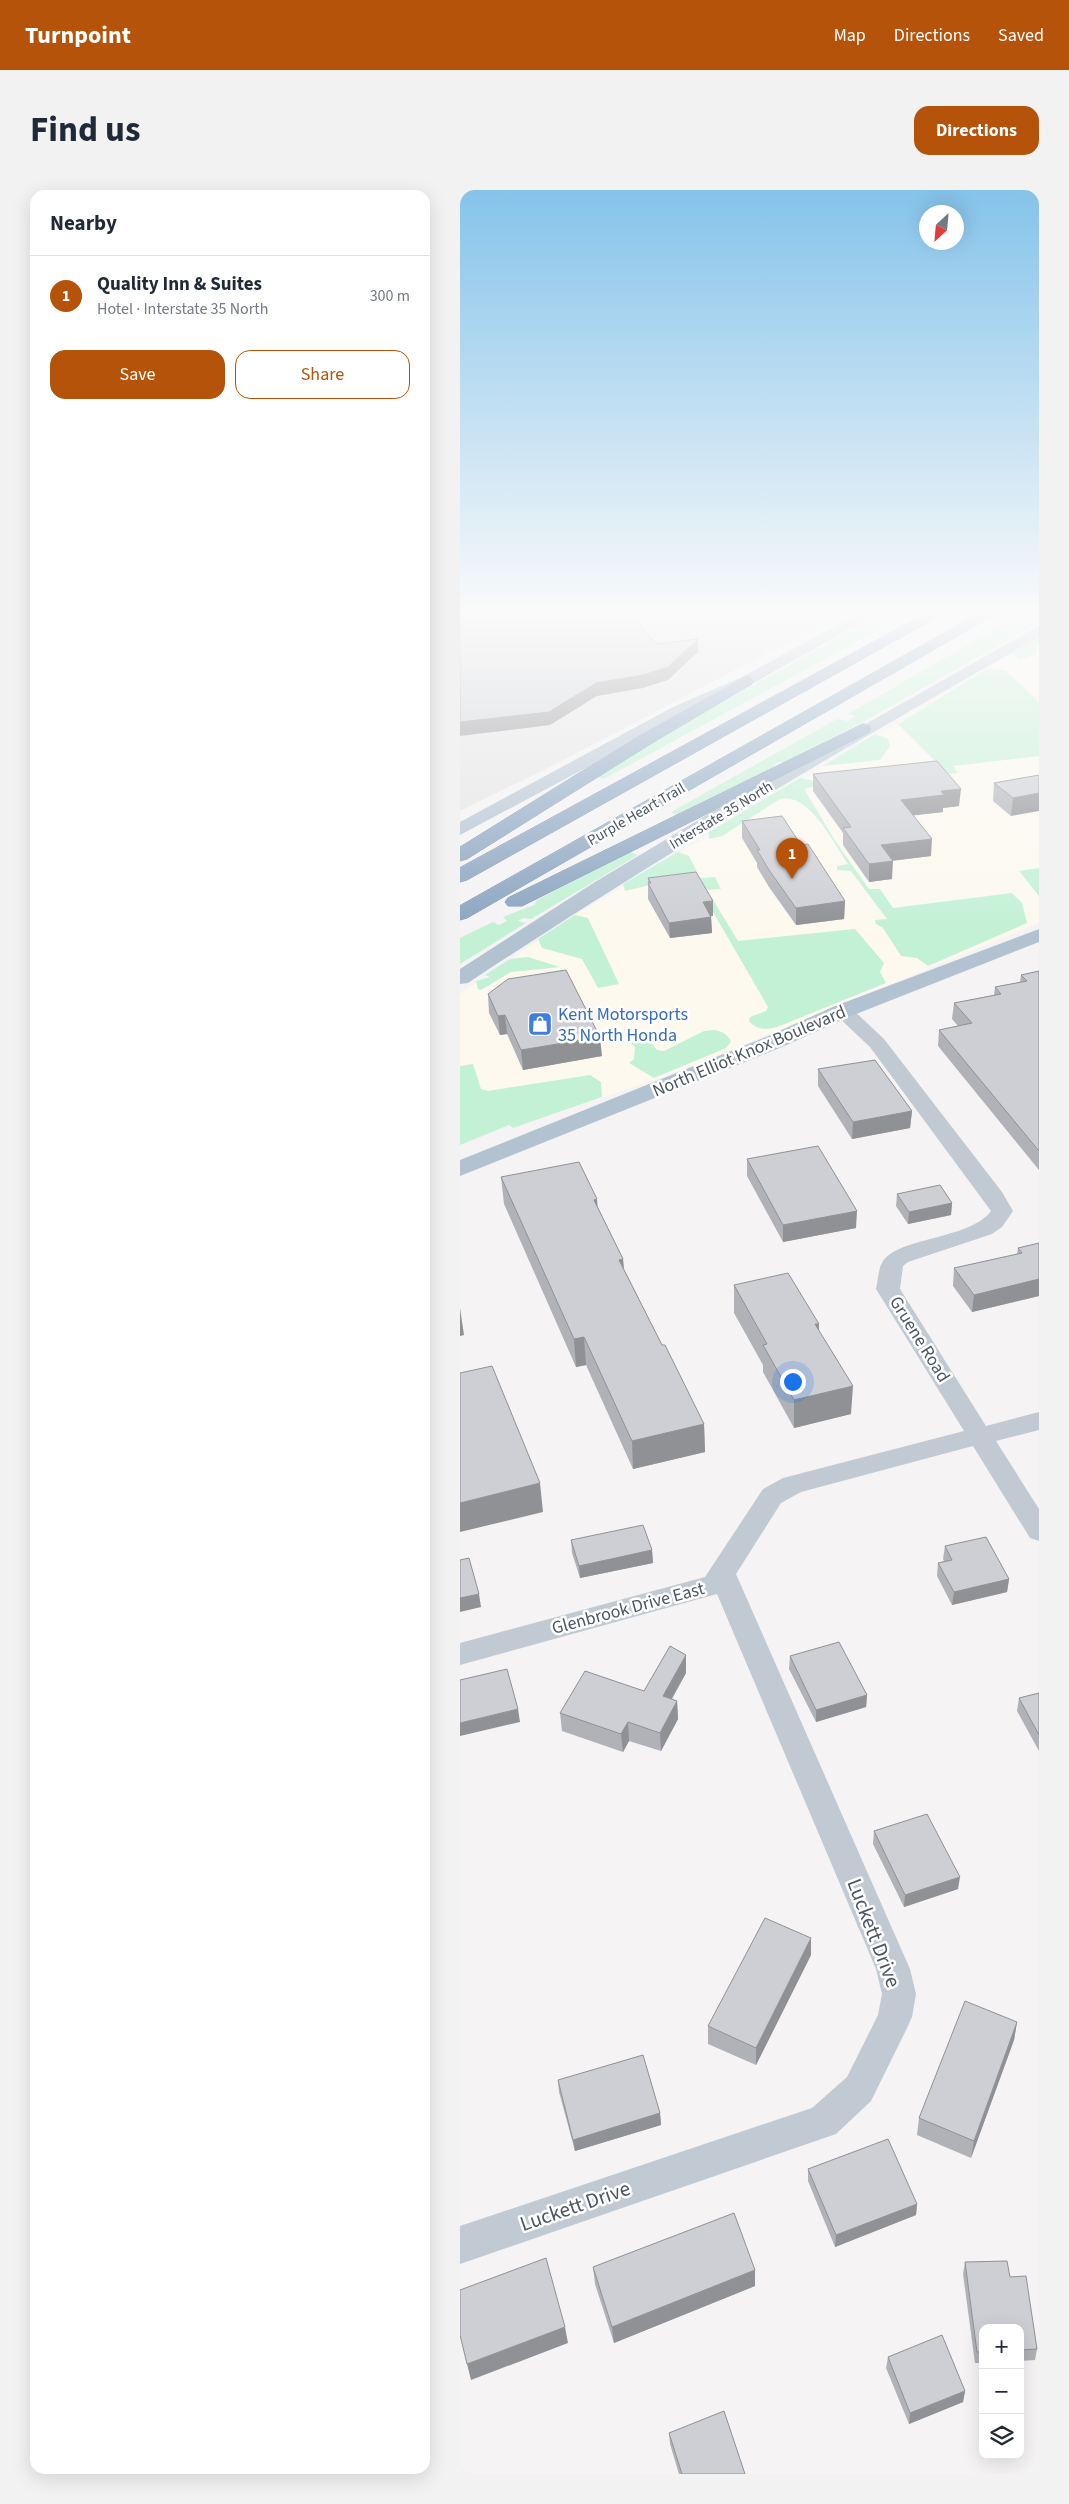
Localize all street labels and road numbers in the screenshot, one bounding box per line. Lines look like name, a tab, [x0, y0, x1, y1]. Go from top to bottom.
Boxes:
street label: Interstate 35 North	[666, 776, 777, 855]
street label: Purple Heart Trail	[584, 778, 689, 851]
street label: North Elliot Knox Boulevard	[649, 999, 850, 1104]
street label: Gruene Road	[883, 1291, 956, 1387]
street label: Glenbrook Drive East	[549, 1576, 707, 1641]
street label: Luckett Drive	[839, 1874, 909, 1992]
street label: Luckett Drive	[516, 2173, 634, 2239]

